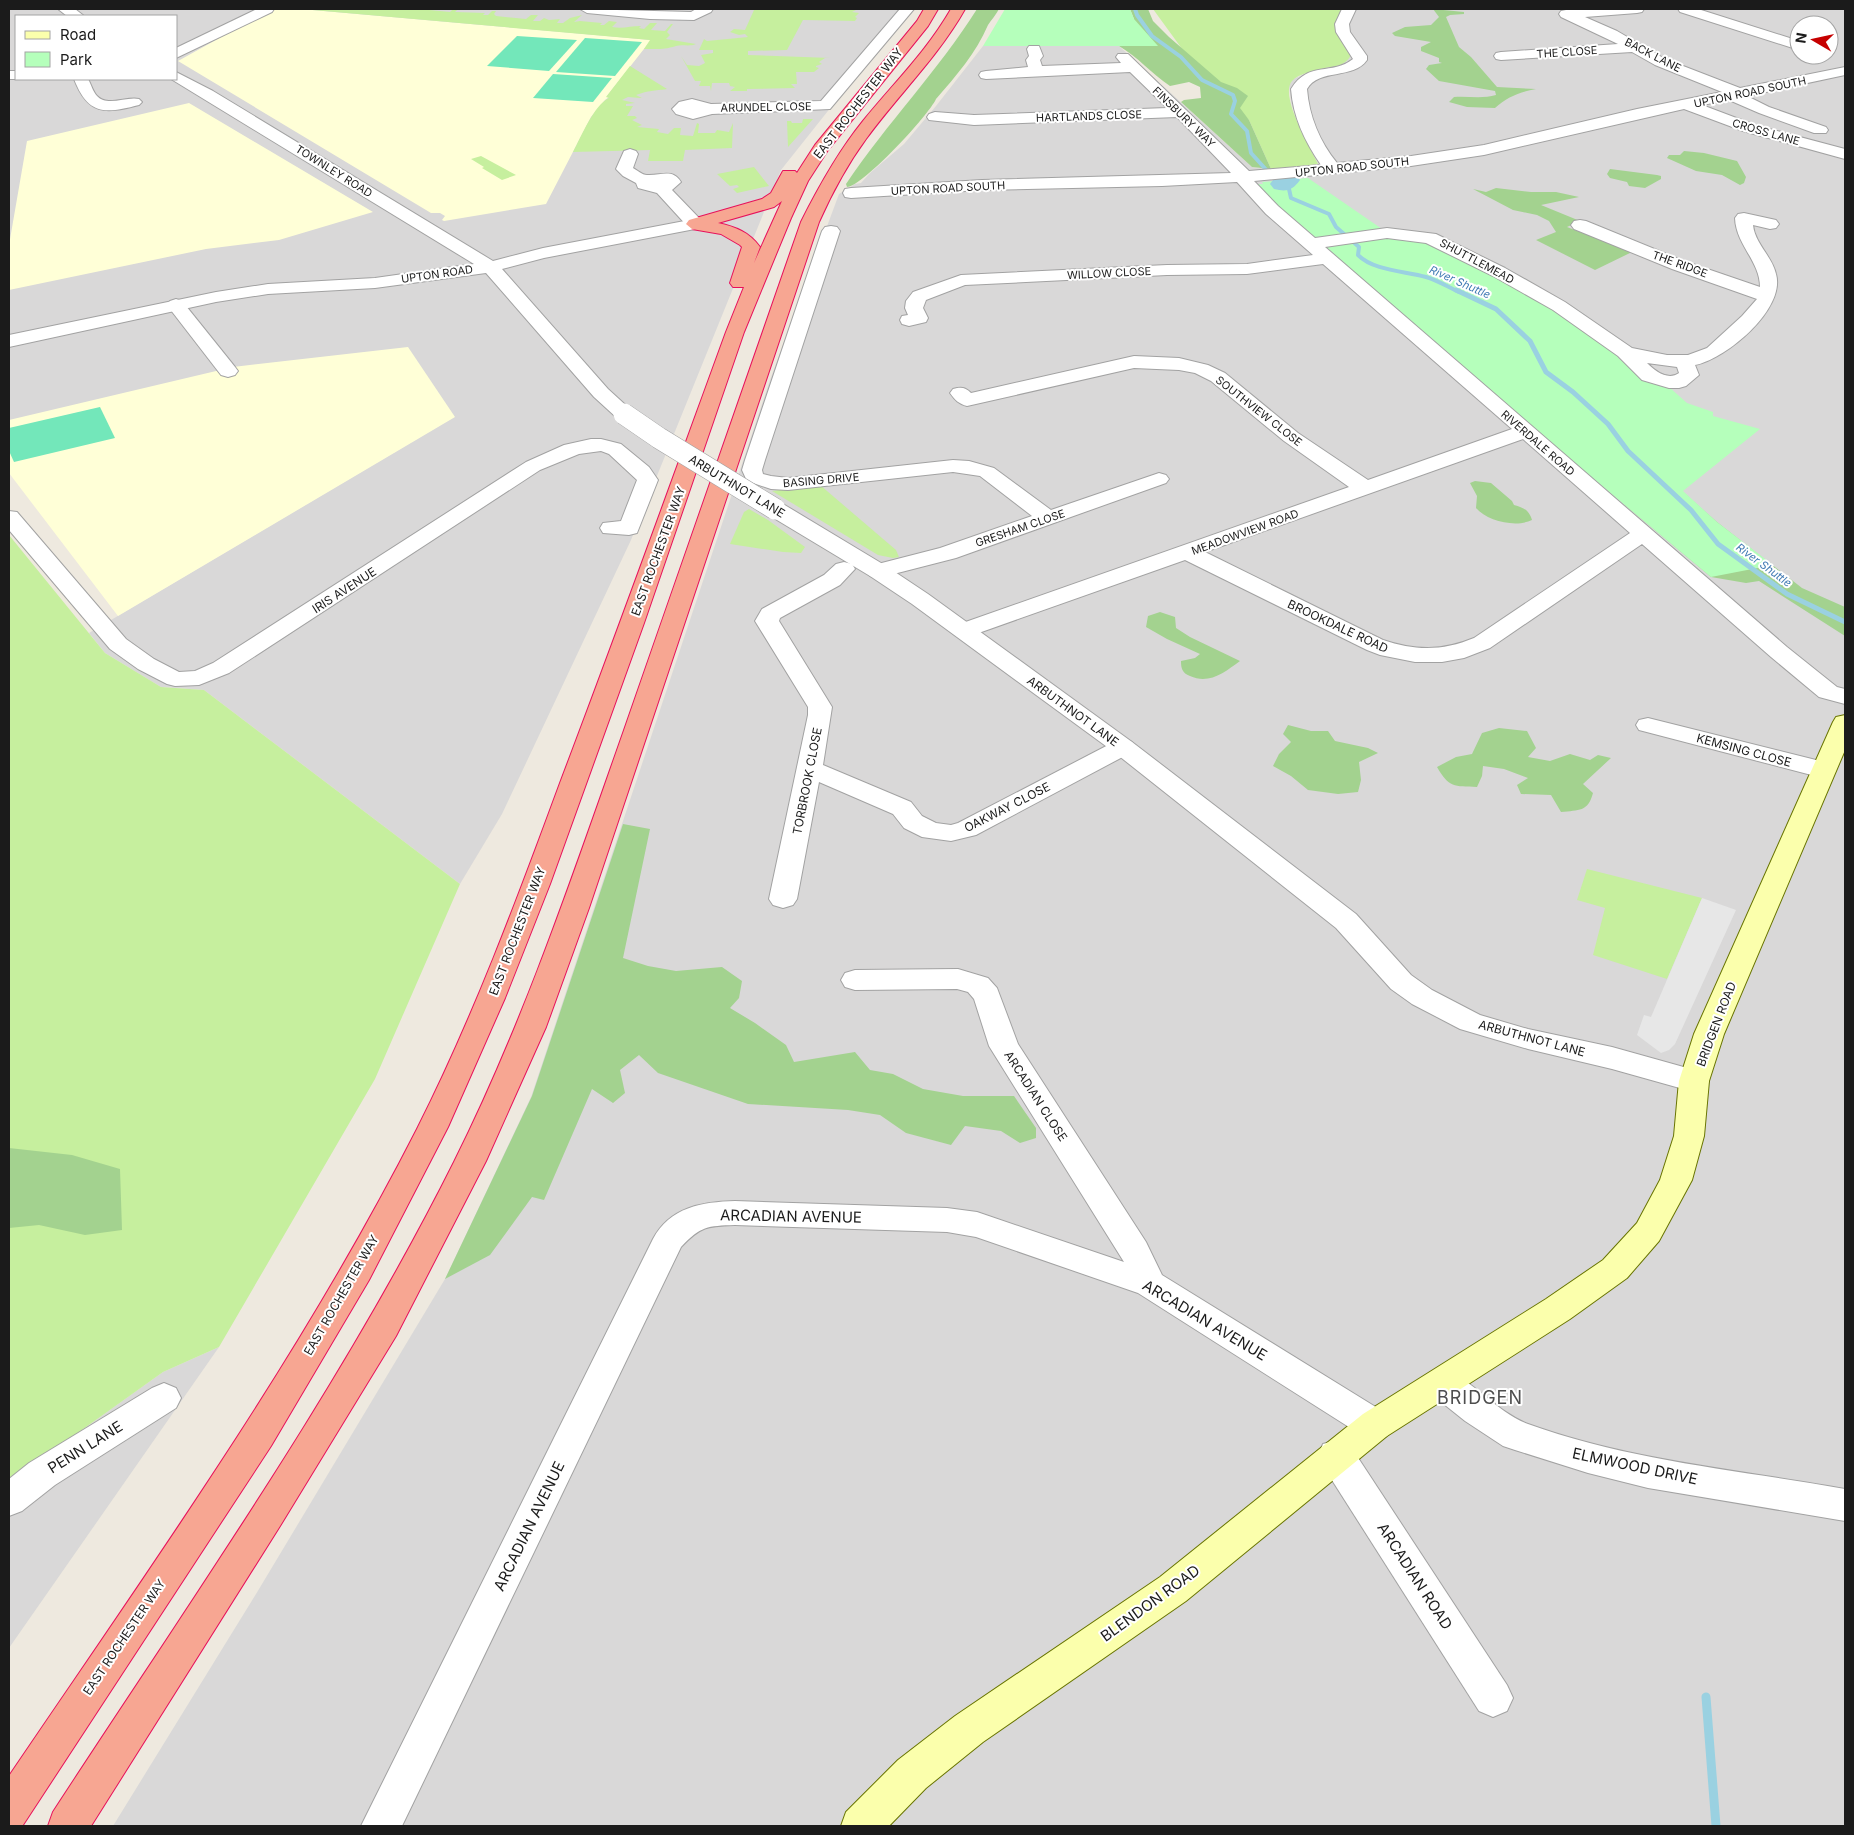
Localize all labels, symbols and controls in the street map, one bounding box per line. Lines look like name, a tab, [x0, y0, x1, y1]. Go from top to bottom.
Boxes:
legend	[15, 15, 178, 80]
north arrow	[1789, 15, 1839, 65]
text: Road	[60, 25, 96, 44]
text: N	[1791, 31, 1810, 44]
street label: BACK LANE	[1622, 35, 1684, 75]
street label: THE CLOSE	[1536, 43, 1598, 61]
street label: EAST ROCHESTER WAY	[810, 45, 906, 161]
text: Park	[60, 50, 93, 69]
street label: UPTON ROAD SOUTH	[1693, 73, 1807, 111]
street label: FINSBURY WAY	[1150, 83, 1219, 151]
street label: ARUNDEL CLOSE	[720, 99, 812, 115]
street label: HARTLANDS CLOSE	[1036, 107, 1142, 125]
street label: CROSS LANE	[1731, 116, 1801, 148]
street label: TOWNLEY ROAD	[293, 142, 375, 200]
street label: UPTON ROAD SOUTH	[1294, 154, 1410, 180]
street label: UPTON ROAD SOUTH	[890, 178, 1006, 198]
street label: SHUTTLEMEAD	[1437, 235, 1517, 287]
street label: THE RIDGE	[1650, 248, 1710, 280]
street label: UPTON ROAD	[400, 262, 474, 286]
water label: River Shuttle	[1427, 262, 1493, 302]
street label: WILLOW CLOSE	[1067, 264, 1151, 282]
street label: SOUTHVIEW CLOSE	[1213, 373, 1305, 449]
street label: RIVERDALE ROAD	[1498, 407, 1578, 479]
street label: ARBUTHNOT LANE	[686, 451, 788, 521]
street label: BASING DRIVE	[782, 470, 860, 490]
street label: EAST ROCHESTER WAY	[628, 484, 688, 618]
street label: GRESHAM CLOSE	[973, 506, 1067, 550]
street label: MEADOWVIEW ROAD	[1189, 506, 1301, 558]
water label: River Shuttle	[1733, 540, 1795, 590]
street label: IRIS AVENUE	[309, 564, 379, 616]
street label: BROOKDALE ROAD	[1285, 596, 1391, 656]
street label: ARBUTHNOT LANE	[1024, 673, 1122, 749]
street label: TORBROOK CLOSE	[789, 726, 825, 836]
street label: KEMSING CLOSE	[1695, 730, 1793, 770]
street label: OAKWAY CLOSE	[962, 779, 1052, 835]
street label: EAST ROCHESTER WAY	[486, 865, 548, 997]
street label: BRIDGEN ROAD	[1693, 980, 1739, 1068]
street label: ARBUTHNOT LANE	[1477, 1017, 1587, 1059]
street label: ARCADIAN CLOSE	[1001, 1048, 1071, 1144]
street label: ARCADIAN AVENUE	[720, 1205, 862, 1227]
street label: EAST ROCHESTER WAY	[300, 1232, 382, 1358]
street label: ARCADIAN AVENUE	[1139, 1275, 1271, 1365]
district label: BRIDGEN	[1437, 1387, 1523, 1408]
street label: PENN LANE	[44, 1417, 126, 1477]
street label: ELMWOOD DRIVE	[1571, 1443, 1699, 1489]
street label: ARCADIAN AVENUE	[489, 1458, 569, 1594]
street label: ARCADIAN ROAD	[1373, 1519, 1457, 1633]
street label: BLENDON ROAD	[1097, 1561, 1203, 1645]
street label: EAST ROCHESTER WAY	[80, 1576, 168, 1698]

